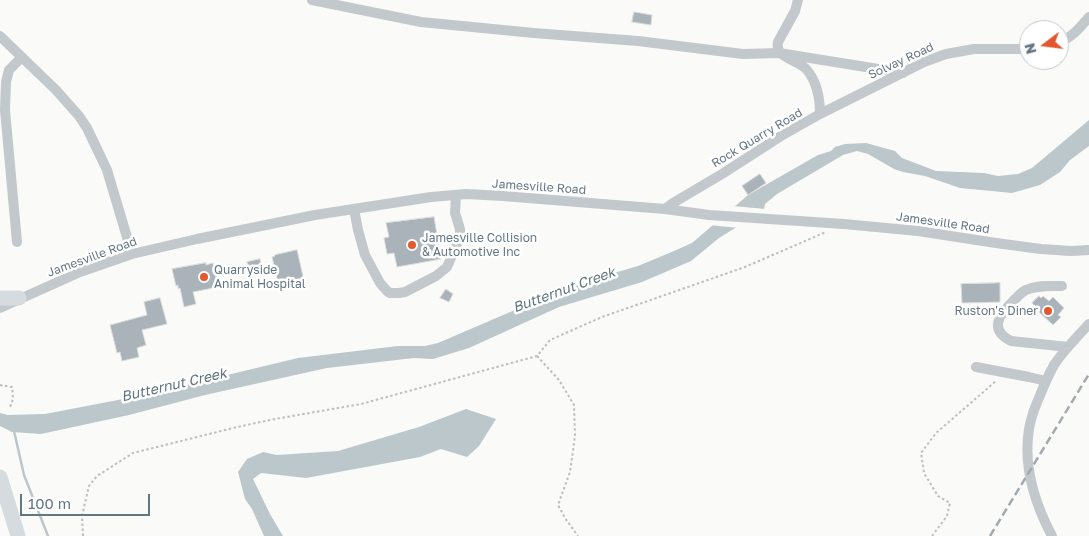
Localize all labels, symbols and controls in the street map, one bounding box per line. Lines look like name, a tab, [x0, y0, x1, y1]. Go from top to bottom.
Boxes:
north arrow	[1019, 20, 1069, 70]
street label: Solvay Road	[866, 40, 936, 82]
text: N	[1020, 41, 1040, 56]
street label: Rock Quarry Road	[709, 105, 805, 171]
street label: Jamesville Road	[491, 177, 587, 197]
street label: Jamesville Road	[895, 209, 991, 237]
place label: Jamesville Collision & Automotive Inc	[422, 231, 537, 259]
street label: Jamesville Road	[45, 234, 139, 280]
marker: Jamesville Collision & Automotive Inc	[406, 239, 418, 251]
place label: Quarryside Animal Hospital	[214, 263, 306, 291]
water label: Butternut Creek	[511, 264, 617, 316]
marker: Quarryside Animal Hospital	[198, 271, 210, 283]
place label: Ruston's Diner	[955, 304, 1038, 318]
marker: Ruston's Diner	[1042, 305, 1054, 317]
water label: Butternut Creek	[120, 365, 228, 405]
scale bar	[22, 484, 152, 516]
text: 100 m	[28, 494, 71, 512]

